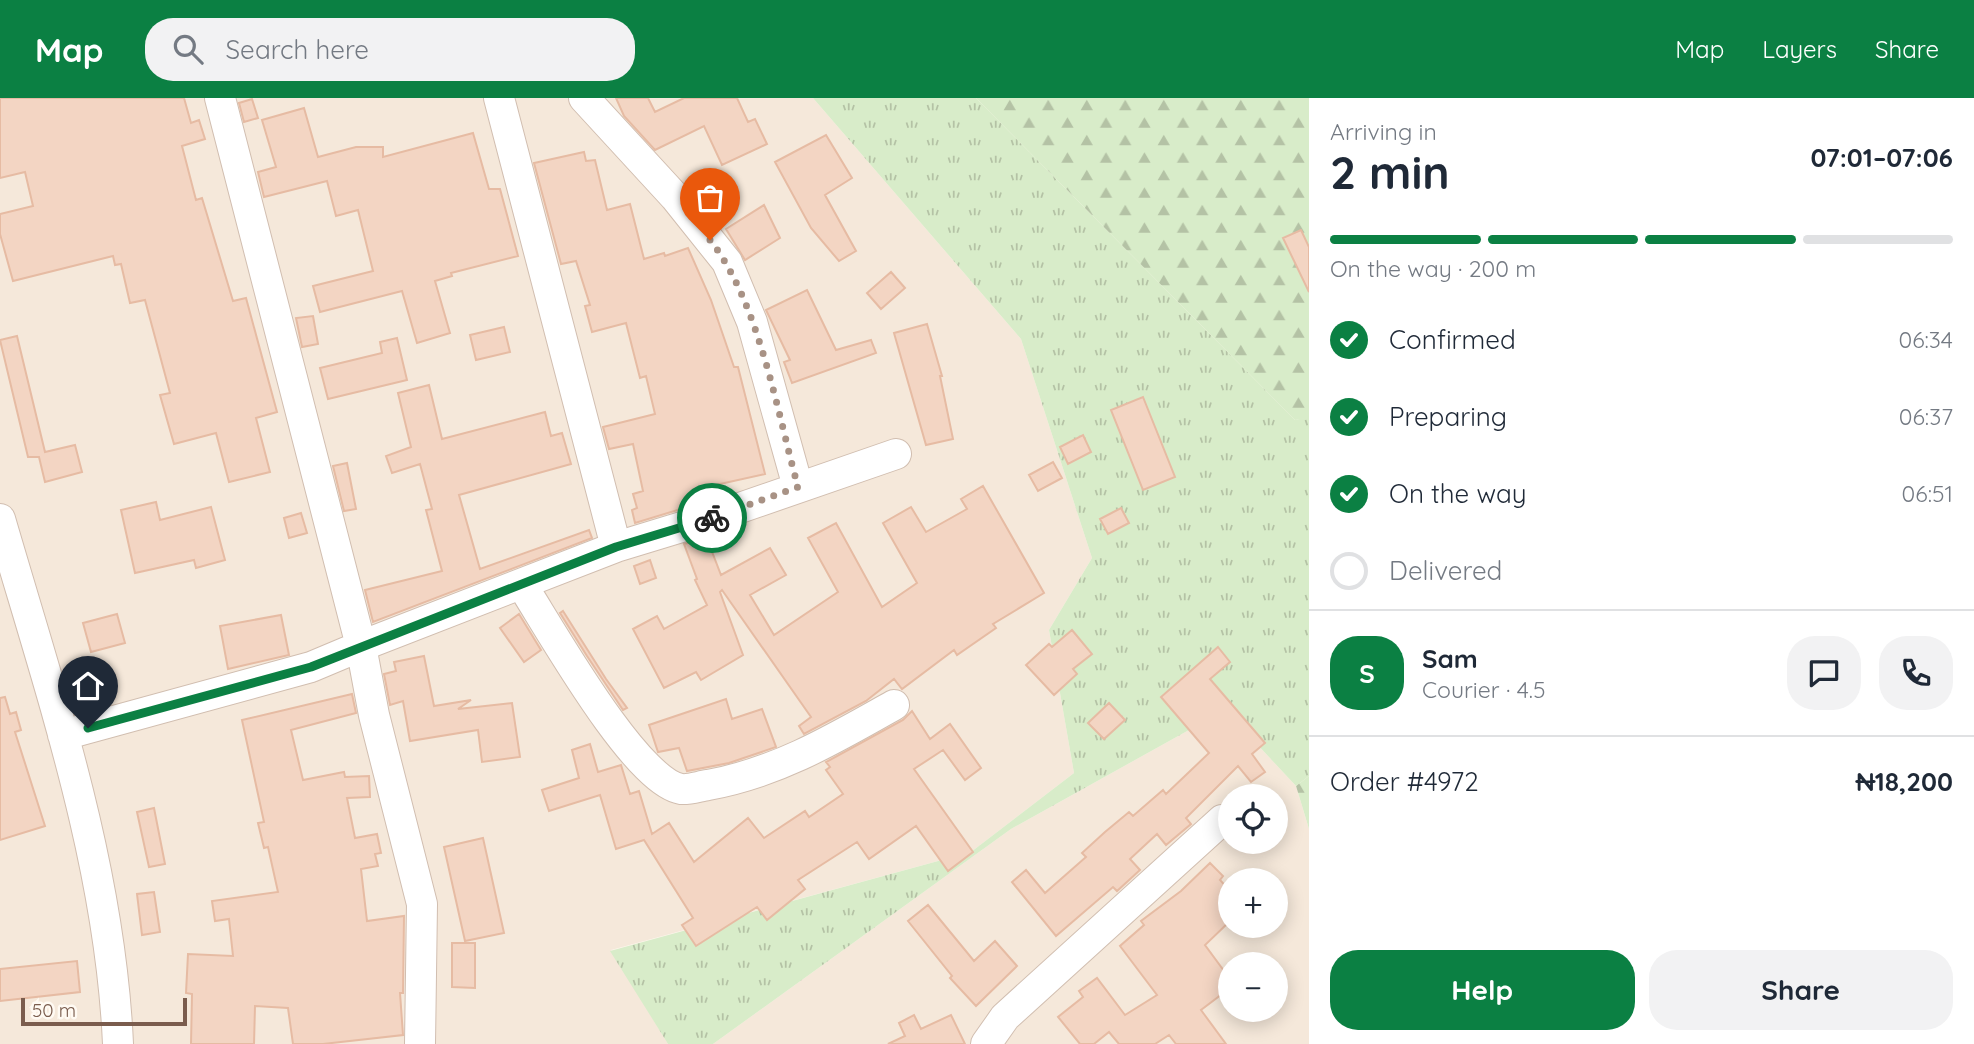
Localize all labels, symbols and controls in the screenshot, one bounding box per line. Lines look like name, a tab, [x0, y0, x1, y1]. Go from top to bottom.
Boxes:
search box	[145, 18, 635, 81]
text: Map	[35, 29, 103, 70]
icon: search	[169, 30, 207, 68]
text: Search here	[225, 33, 369, 66]
text: Map	[1675, 34, 1724, 64]
text: Layers	[1762, 34, 1837, 64]
text: Share	[1875, 34, 1939, 64]
text: Arriving in	[1330, 117, 1437, 146]
text: 07:01–07:06	[1811, 141, 1953, 174]
text: 2 min	[1330, 143, 1450, 201]
pin	[680, 168, 740, 240]
icon: bag	[691, 179, 729, 217]
text: On the way · 200 m	[1330, 254, 1536, 283]
icon: check	[1330, 321, 1368, 359]
text: Confirmed	[1389, 323, 1516, 356]
text: 06:34	[1898, 325, 1953, 354]
icon: check	[1330, 398, 1368, 436]
text: Preparing	[1389, 400, 1507, 433]
text: 06:37	[1899, 402, 1953, 431]
icon: check	[1330, 475, 1368, 513]
text: On the way	[1389, 477, 1527, 510]
text: 06:51	[1902, 479, 1953, 508]
courier	[677, 483, 747, 553]
icon: bike	[693, 499, 731, 537]
text: Delivered	[1389, 554, 1502, 587]
button: chat	[1787, 636, 1861, 710]
button: phone	[1879, 636, 1953, 710]
text: Sam	[1422, 642, 1478, 675]
pin	[58, 656, 118, 728]
text: S	[1359, 657, 1375, 690]
icon: home	[69, 667, 107, 705]
text: Courier · 4.5	[1422, 675, 1546, 704]
text: Order #4972	[1330, 765, 1479, 798]
text: ₦18,200	[1856, 765, 1953, 798]
map controls	[1218, 784, 1288, 1022]
button: locate	[1218, 784, 1288, 854]
button: +	[1218, 868, 1288, 938]
button: Help	[1330, 950, 1635, 1030]
button: Share	[1649, 950, 1953, 1030]
button: −	[1218, 952, 1288, 1022]
scale bar	[21, 995, 187, 1027]
text: 50 m	[32, 998, 76, 1022]

